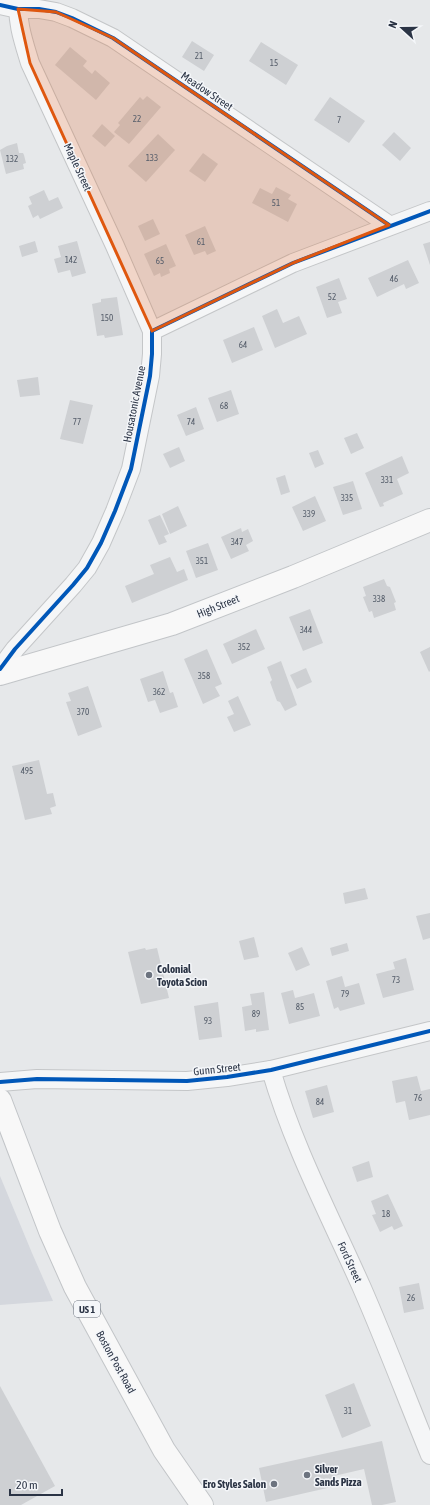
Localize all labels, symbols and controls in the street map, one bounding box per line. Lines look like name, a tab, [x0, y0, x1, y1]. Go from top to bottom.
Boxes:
north arrow	[382, 8, 422, 48]
text: N	[386, 19, 399, 30]
house number: 21	[195, 51, 203, 61]
house number: 15	[270, 58, 278, 68]
street label: Meadow Street	[179, 69, 235, 113]
house number: 22	[133, 114, 141, 124]
house number: 7	[337, 115, 341, 125]
street label: Maple Street	[62, 141, 94, 193]
house number: 133	[146, 153, 158, 163]
house number: 132	[6, 154, 18, 164]
house number: 51	[272, 198, 280, 208]
house number: 61	[197, 237, 205, 247]
house number: 142	[65, 255, 77, 265]
house number: 65	[156, 256, 164, 266]
house number: 46	[390, 274, 398, 284]
house number: 52	[328, 292, 336, 302]
house number: 150	[101, 313, 113, 323]
house number: 64	[239, 340, 247, 350]
street label: Housatonic Avenue	[121, 365, 147, 443]
house number: 68	[220, 401, 228, 411]
house number: 77	[73, 417, 81, 427]
house number: 74	[187, 417, 195, 427]
house number: 331	[381, 475, 393, 485]
house number: 335	[341, 493, 353, 503]
house number: 339	[303, 509, 315, 519]
house number: 347	[231, 537, 243, 547]
house number: 351	[196, 556, 208, 566]
street label: High Street	[195, 592, 241, 620]
house number: 338	[373, 594, 385, 604]
house number: 344	[300, 625, 312, 635]
house number: 352	[238, 642, 250, 652]
house number: 358	[198, 671, 210, 681]
house number: 362	[153, 687, 165, 697]
house number: 370	[77, 707, 89, 717]
house number: 495	[21, 766, 33, 776]
place label: Colonial Toyota Scion	[157, 963, 207, 988]
marker: Colonial Toyota Scion	[144, 970, 154, 980]
house number: 73	[392, 975, 400, 985]
house number: 79	[341, 989, 349, 999]
house number: 85	[296, 1002, 304, 1012]
house number: 89	[252, 1009, 260, 1019]
house number: 93	[204, 1016, 212, 1026]
street label: Gunn Street	[193, 1061, 241, 1077]
house number: 76	[414, 1093, 422, 1103]
house number: 84	[316, 1097, 324, 1107]
house number: 18	[382, 1209, 390, 1219]
street label: Ford Street	[335, 1240, 365, 1284]
house number: 26	[407, 1293, 415, 1303]
road number: US 1	[74, 1301, 100, 1317]
street label: Boston Post Road	[94, 1329, 138, 1395]
house number: 31	[344, 1406, 352, 1416]
place label: Silver Sands Pizza	[315, 1463, 362, 1488]
marker: Silver Sands Pizza	[302, 1470, 312, 1480]
scale bar	[10, 1471, 62, 1497]
text: 20 m	[16, 1478, 38, 1492]
place label: Ero Styles Salon	[203, 1478, 266, 1490]
marker: Ero Styles Salon	[269, 1479, 279, 1489]

